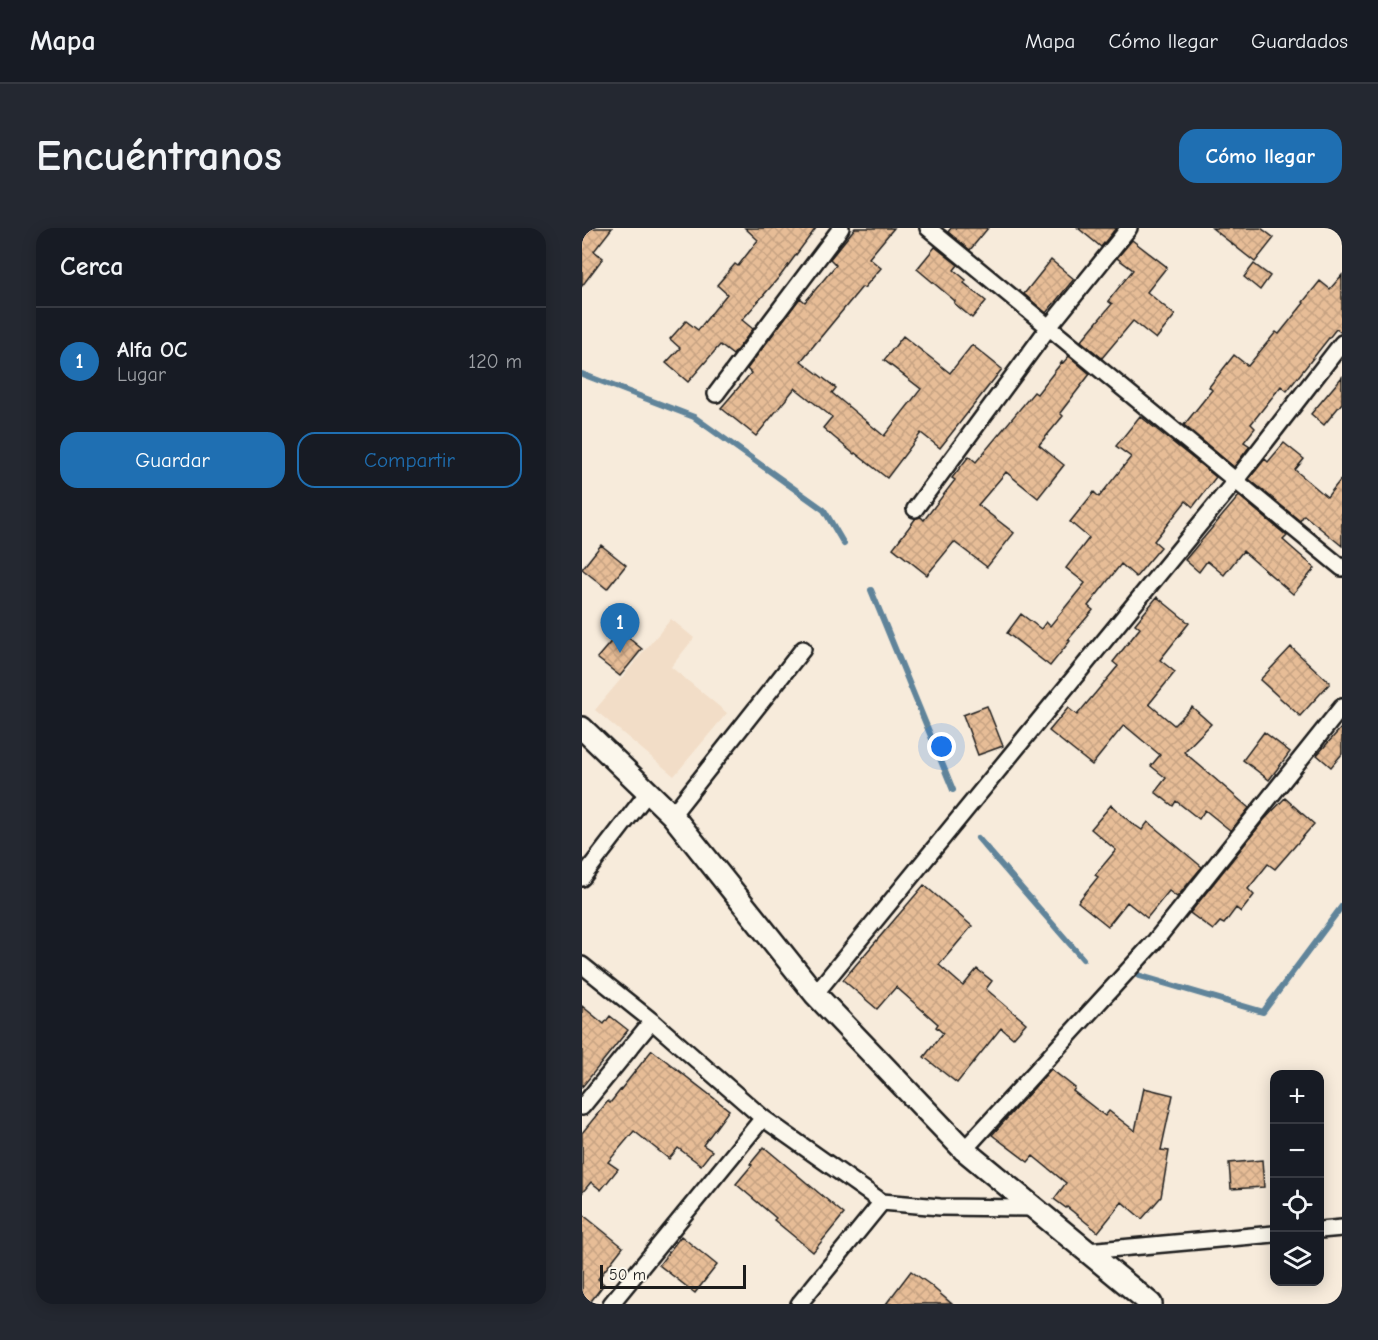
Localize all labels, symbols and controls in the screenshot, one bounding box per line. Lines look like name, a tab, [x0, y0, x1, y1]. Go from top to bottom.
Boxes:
text: Mapa	[30, 25, 96, 57]
text: Mapa	[1025, 29, 1075, 53]
text: Cómo llegar	[1108, 29, 1218, 53]
text: Guardados	[1251, 29, 1348, 53]
button: Cómo llegar	[1179, 129, 1342, 183]
text: Encuéntranos	[36, 132, 282, 181]
text: Cerca	[60, 252, 124, 282]
text: Alfa OC	[117, 337, 187, 363]
text: 1	[76, 350, 83, 373]
text: 120 m	[468, 350, 522, 373]
text: Lugar	[117, 363, 166, 386]
button: Guardar	[60, 432, 285, 488]
button: Compartir	[297, 432, 522, 488]
pin: 1	[600, 604, 639, 653]
your location	[927, 732, 956, 761]
map controls	[1270, 1070, 1324, 1286]
button: +	[1270, 1070, 1324, 1124]
button: −	[1270, 1124, 1324, 1178]
button: locate	[1270, 1178, 1324, 1232]
button: layers	[1270, 1232, 1324, 1286]
scale bar	[600, 1262, 746, 1290]
text: 50 m	[609, 1266, 646, 1284]

